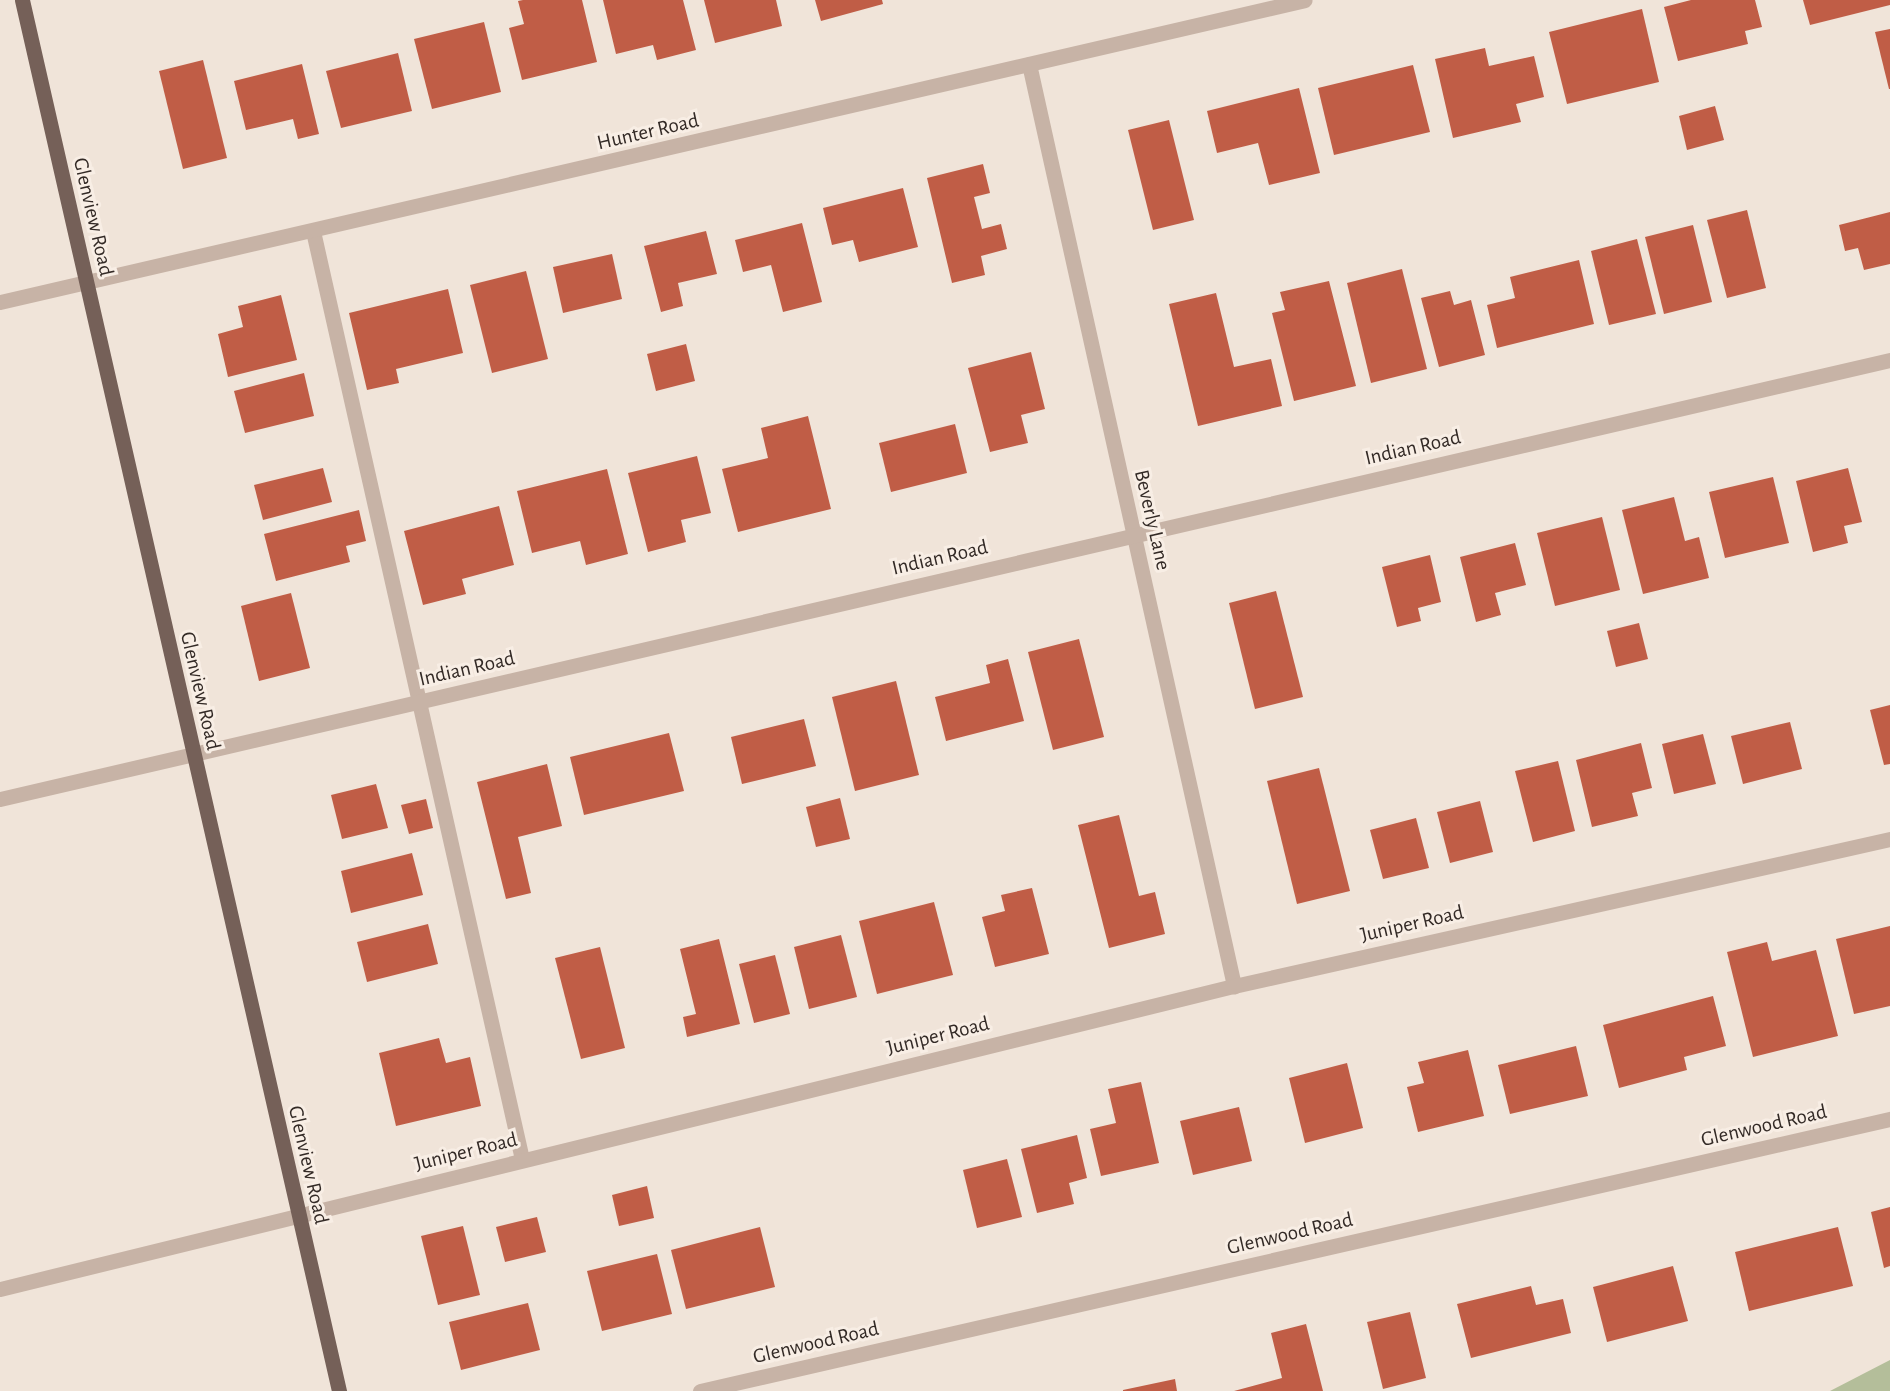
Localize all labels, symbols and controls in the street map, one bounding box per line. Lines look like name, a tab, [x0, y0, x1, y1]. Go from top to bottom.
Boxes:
street label: Hunter Road	[595, 108, 701, 156]
street label: Glenview Road	[67, 155, 119, 279]
street label: Indian Road	[1363, 425, 1463, 471]
street label: Beverly Lane	[1128, 467, 1176, 573]
street label: Indian Road	[890, 535, 990, 581]
street label: Glenview Road	[174, 629, 226, 753]
street label: Indian Road	[417, 646, 517, 692]
street label: Juniper Road	[1358, 900, 1466, 948]
street label: Juniper Road	[884, 1011, 992, 1061]
street label: Glenwood Road	[1699, 1099, 1829, 1153]
street label: Glenview Road	[282, 1103, 334, 1227]
street label: Juniper Road	[412, 1127, 520, 1177]
street label: Glenwood Road	[1225, 1207, 1355, 1261]
street label: Glenwood Road	[751, 1316, 881, 1370]

